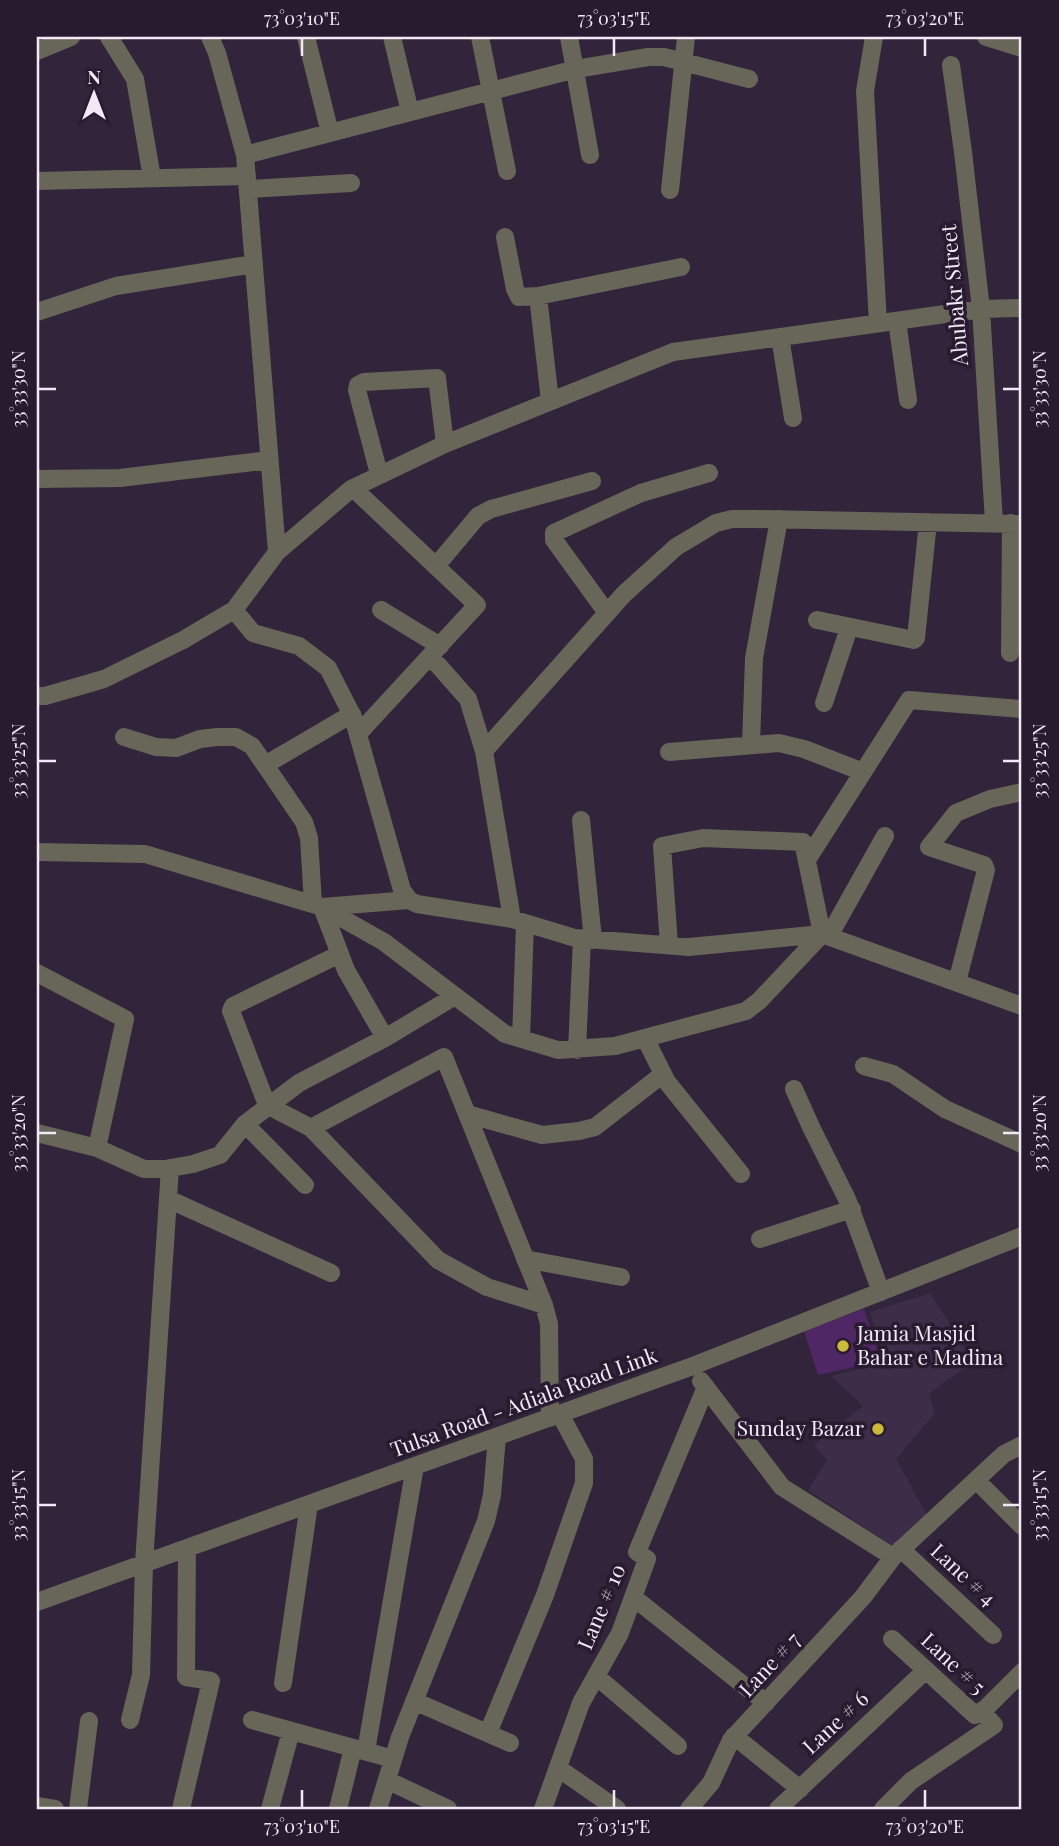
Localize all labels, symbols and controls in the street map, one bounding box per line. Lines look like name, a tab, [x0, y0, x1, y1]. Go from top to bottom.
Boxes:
text: 73°03'10"E	[264, 6, 340, 30]
text: 73°03'15"E	[578, 6, 650, 30]
text: 73°03'20"E	[886, 6, 964, 30]
north arrow	[60, 60, 130, 130]
text: N	[87, 63, 101, 89]
street label: Abubakr Street	[933, 223, 973, 368]
text: 33°33'30"N	[6, 350, 30, 428]
text: 33°33'30"N	[1027, 350, 1051, 428]
text: 33°33'25"N	[6, 723, 30, 798]
text: 33°33'25"N	[1027, 723, 1051, 798]
text: 33°33'20"N	[6, 1094, 30, 1172]
text: 33°33'20"N	[1027, 1094, 1051, 1172]
place label: Jamia Masjid Bahar e Madina	[856, 1318, 1004, 1370]
marker: Jamia Masjid Bahar e Madina	[835, 1338, 851, 1354]
street label: Tulsa Road - Adiala Road Link	[386, 1340, 661, 1462]
place label: Sunday Bazar	[737, 1413, 865, 1441]
marker: Sunday Bazar	[870, 1421, 886, 1437]
text: 33°33'15"N	[6, 1468, 30, 1541]
text: 33°33'15"N	[1027, 1468, 1051, 1541]
street label: Lane # 4	[926, 1536, 1003, 1611]
street label: Lane # 10	[570, 1559, 631, 1653]
street label: Lane # 7	[732, 1625, 806, 1702]
street label: Lane # 5	[916, 1626, 993, 1700]
street label: Lane # 6	[796, 1684, 874, 1759]
text: 73°03'10"E	[264, 1814, 340, 1838]
text: 73°03'15"E	[578, 1814, 650, 1838]
text: 73°03'20"E	[886, 1814, 964, 1838]

